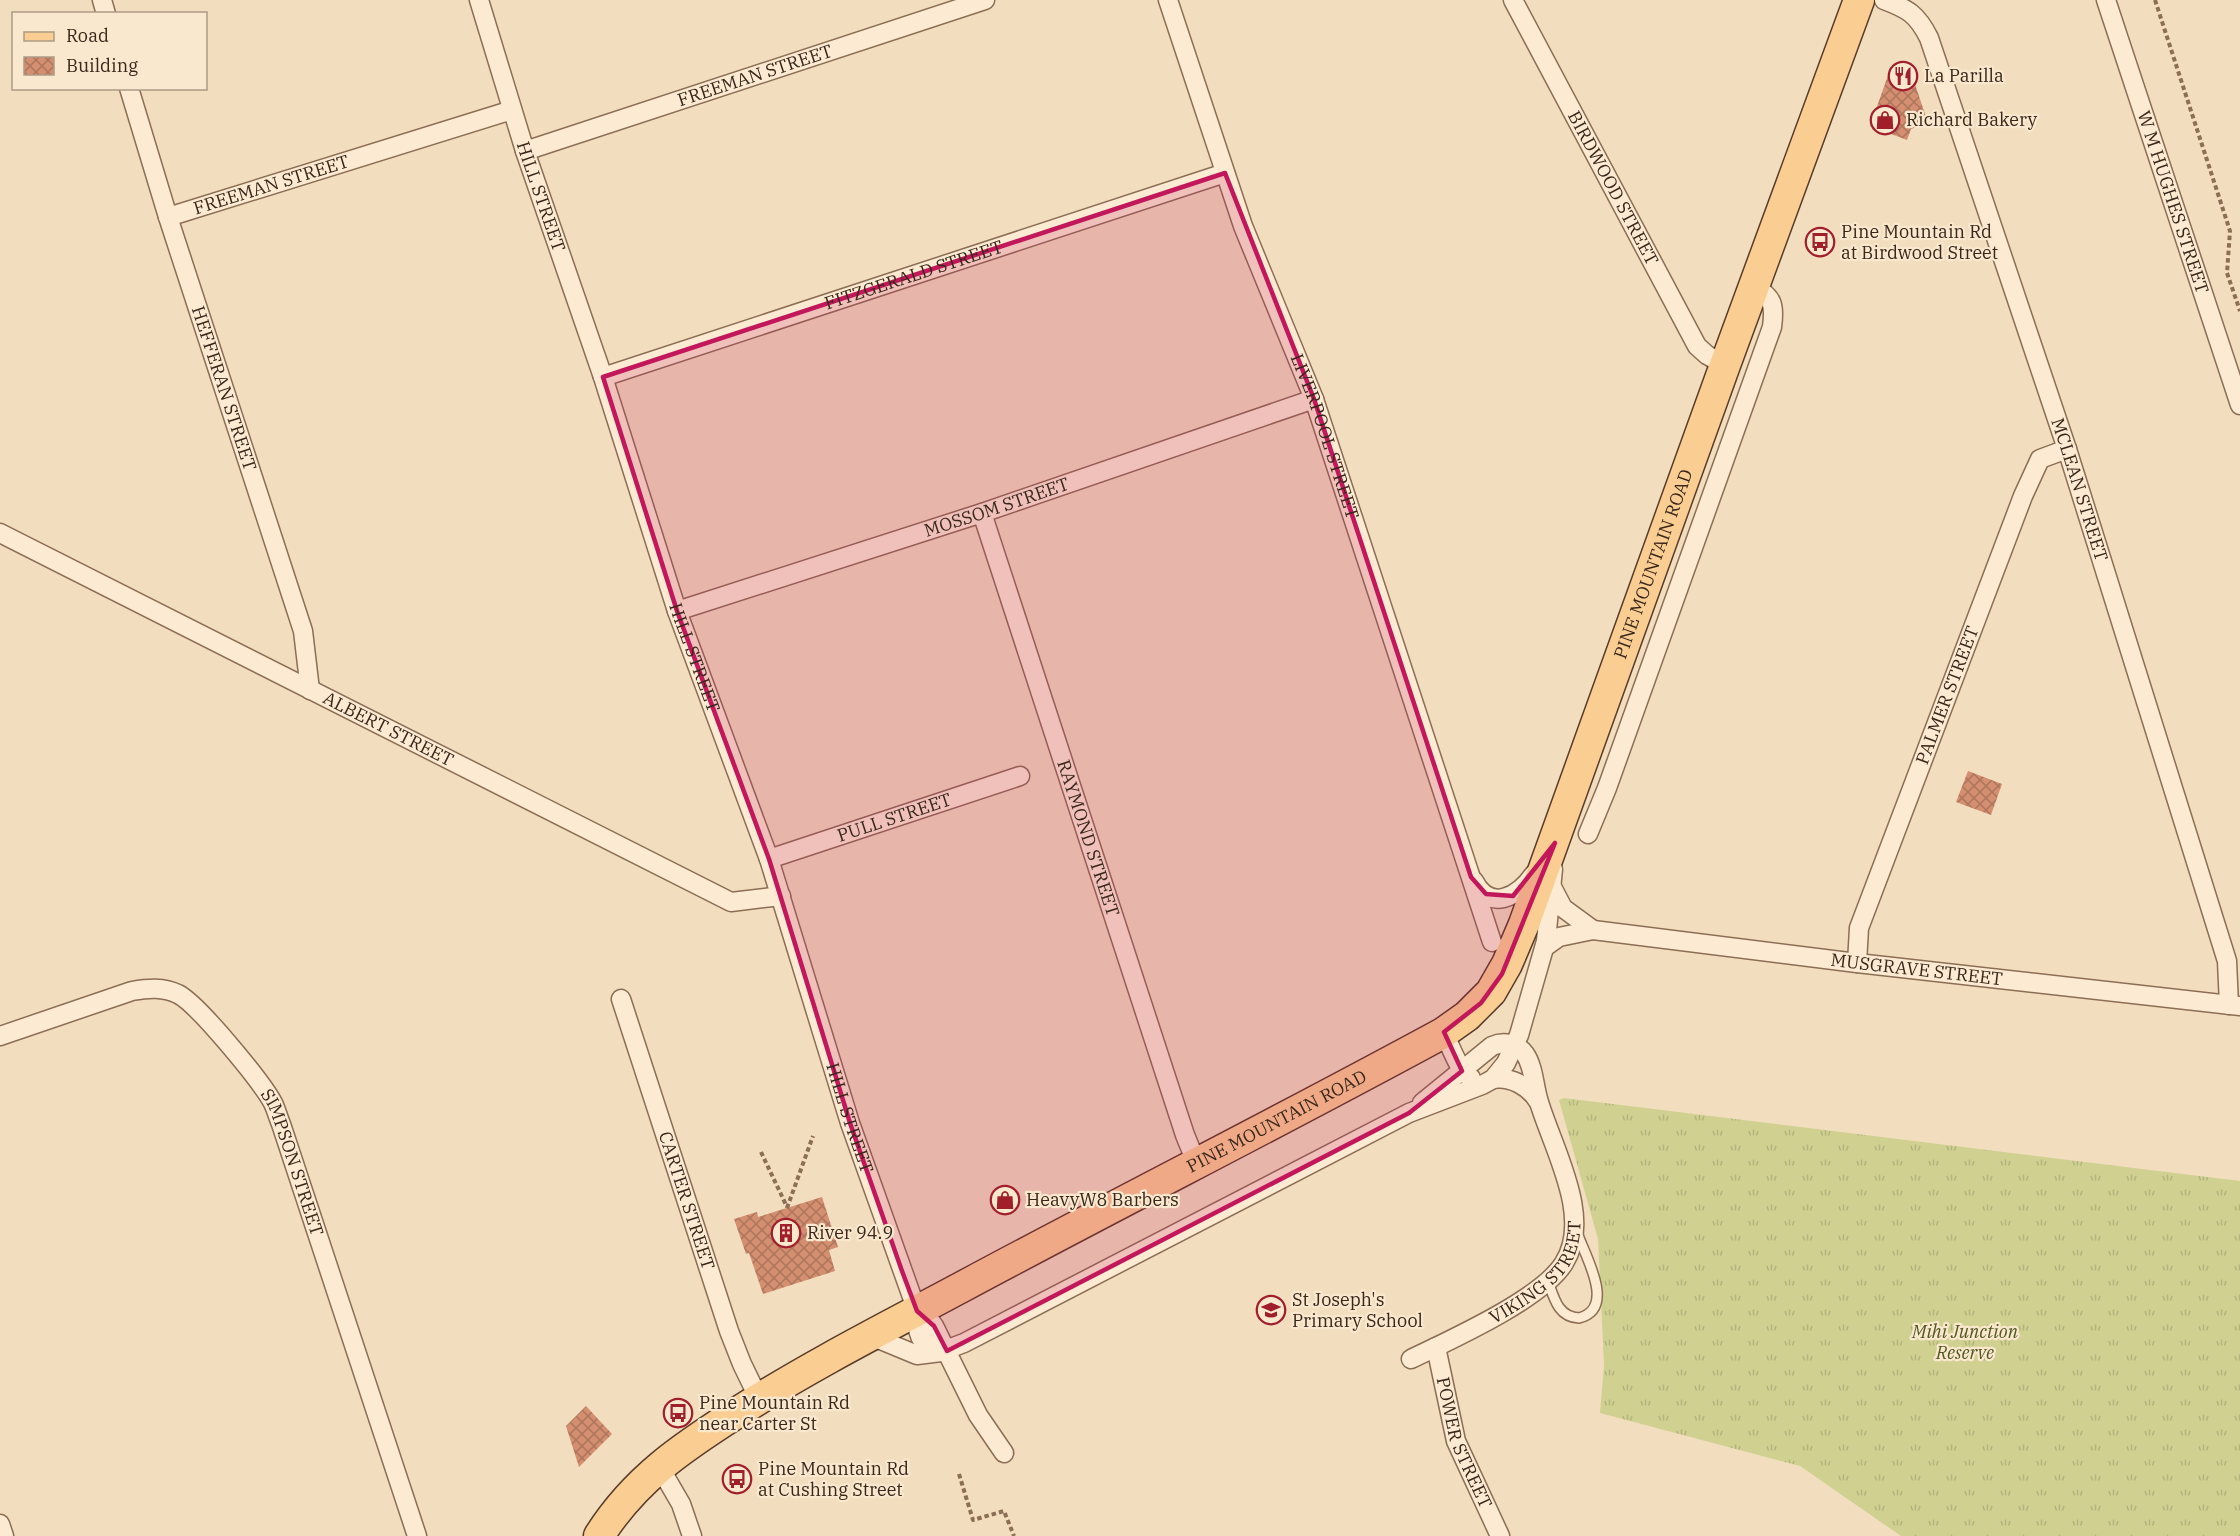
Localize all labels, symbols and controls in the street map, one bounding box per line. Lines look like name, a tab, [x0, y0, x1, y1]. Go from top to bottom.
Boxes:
legend	[12, 12, 207, 90]
text: Road	[66, 24, 109, 47]
street label: FREEMAN STREET	[674, 39, 835, 111]
text: Building	[66, 54, 138, 77]
restaurant icon: La Parilla	[1887, 60, 1919, 92]
place label: La Parilla	[1924, 64, 2004, 87]
shop icon: Richard Bakery	[1869, 104, 1901, 136]
street label: BIRDWOOD STREET	[1563, 107, 1664, 269]
place label: Richard Bakery	[1906, 108, 2037, 131]
street label: W M HUGHES STREET	[2132, 108, 2214, 297]
street label: HILL STREET	[512, 139, 571, 255]
street label: FREEMAN STREET	[190, 149, 352, 219]
place label: Pine Mountain Rd at Birdwood Street	[1841, 220, 1998, 264]
bus stop icon: Pine Mountain Rd at Birdwood Street	[1804, 226, 1836, 258]
street label: FITZGERALD STREET	[821, 235, 1006, 315]
street label: HEFFERAN STREET	[187, 303, 262, 474]
street label: LIVERPOOL STREET	[1286, 350, 1365, 522]
street label: MCLEAN STREET	[2046, 415, 2113, 564]
street label: PINE MOUNTAIN ROAD	[1608, 466, 1698, 662]
street label: MOSSOM STREET	[921, 472, 1072, 542]
street label: HILL STREET	[664, 600, 726, 716]
street label: PALMER STREET	[1910, 622, 1984, 767]
street label: ALBERT STREET	[319, 686, 458, 771]
street label: RAYMOND STREET	[1052, 757, 1125, 920]
street label: PULL STREET	[834, 787, 955, 847]
street label: MUSGRAVE STREET	[1829, 948, 2004, 990]
street label: HILL STREET	[821, 1060, 879, 1176]
street label: PINE MOUNTAIN ROAD	[1182, 1064, 1370, 1178]
street label: SIMPSON STREET	[256, 1084, 329, 1239]
street label: CARTER STREET	[654, 1128, 720, 1273]
shop icon: HeavyW8 Barbers	[989, 1184, 1021, 1216]
place label: HeavyW8 Barbers	[1026, 1188, 1179, 1211]
building icon: River 94.9	[770, 1217, 802, 1249]
street label: VIKING STREET	[1485, 1220, 1585, 1329]
place label: River 94.9	[807, 1221, 893, 1244]
place label: St Joseph's Primary School	[1292, 1288, 1423, 1332]
school or university icon: St Joseph's Primary School	[1255, 1294, 1287, 1326]
park label: Mihi Junction Reserve	[1911, 1320, 2019, 1364]
street label: POWER STREET	[1432, 1375, 1498, 1512]
place label: Pine Mountain Rd near Carter St	[699, 1391, 850, 1435]
bus stop icon: Pine Mountain Rd near Carter St	[662, 1397, 694, 1429]
place label: Pine Mountain Rd at Cushing Street	[758, 1457, 909, 1501]
bus stop icon: Pine Mountain Rd at Cushing Street	[721, 1463, 753, 1495]

